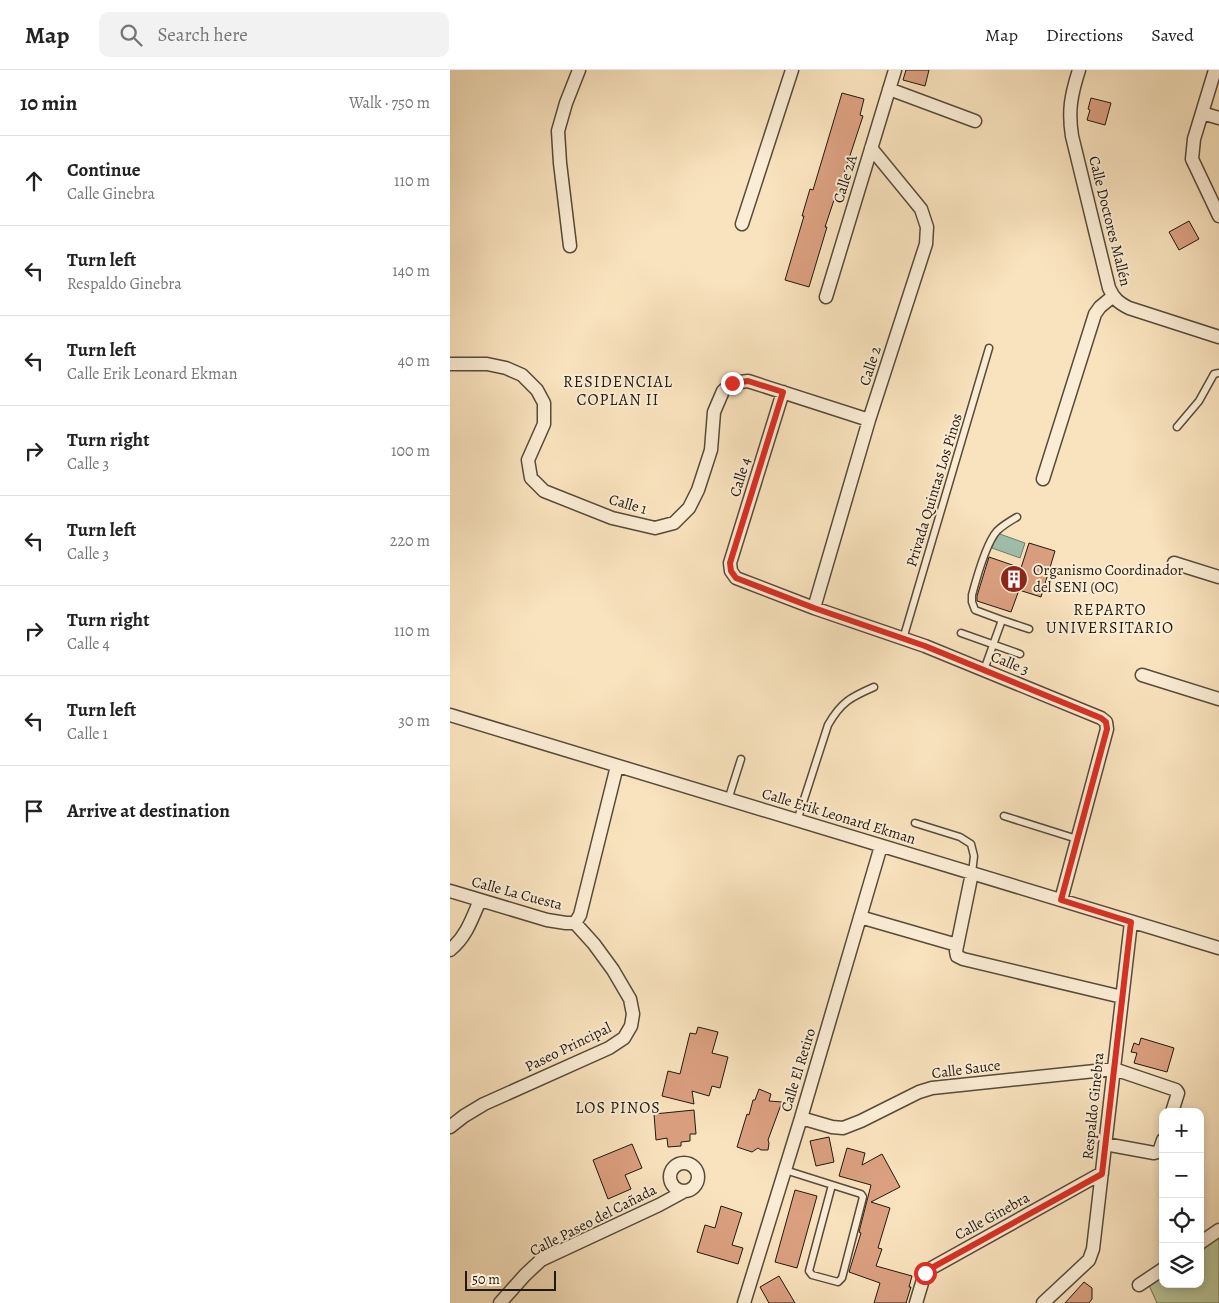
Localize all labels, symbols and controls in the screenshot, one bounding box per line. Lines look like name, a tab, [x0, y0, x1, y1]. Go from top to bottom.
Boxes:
search box	[99, 12, 449, 57]
text: Map	[25, 19, 69, 51]
icon: search	[117, 21, 145, 49]
text: Search here	[157, 22, 248, 48]
text: Map	[985, 23, 1018, 47]
text: Directions	[1046, 23, 1123, 47]
text: Saved	[1151, 23, 1194, 47]
text: 10 min	[20, 89, 77, 117]
text: Walk · 750 m	[349, 92, 430, 114]
street label: Calle 2A	[828, 152, 862, 205]
street label: Calle Doctores Mallén	[1084, 154, 1136, 288]
text: Continue	[67, 157, 141, 183]
icon: ahead	[20, 167, 48, 195]
text: 110 m	[394, 170, 430, 192]
text: Calle Ginebra	[67, 183, 155, 205]
text: Turn left	[67, 247, 136, 273]
icon: left	[20, 257, 48, 285]
text: 140 m	[392, 260, 430, 282]
text: Respaldo Ginebra	[67, 273, 182, 295]
text: Turn left	[67, 337, 136, 363]
street label: Calle 2	[854, 344, 886, 388]
icon: left	[20, 347, 48, 375]
text: 40 m	[398, 350, 430, 372]
text: Calle Erik Leonard Ekman	[67, 363, 238, 385]
district label: RESIDENCIAL COPLAN II	[563, 371, 673, 411]
route end	[721, 372, 744, 395]
street label: Privada Quintas Los Pinos	[901, 411, 967, 569]
text: Turn right	[67, 427, 149, 453]
icon: right	[20, 437, 48, 465]
text: 100 m	[391, 440, 430, 462]
text: Calle 3	[67, 453, 109, 475]
street label: Calle 4	[725, 455, 755, 499]
street label: Calle 1	[607, 489, 649, 519]
text: Turn left	[67, 517, 136, 543]
icon: left	[20, 527, 48, 555]
text: 220 m	[390, 530, 430, 552]
text: Calle 3	[67, 543, 109, 565]
place label: Organismo Coordinador del SENI (OC)	[1033, 560, 1183, 597]
building icon: Organismo Coordinador del SENI (OC)	[999, 564, 1029, 594]
district label: REPARTO UNIVERSITARIO	[1046, 599, 1174, 639]
text: Turn right	[67, 607, 149, 633]
icon: right	[20, 617, 48, 645]
text: 110 m	[394, 620, 430, 642]
text: Calle 4	[67, 633, 110, 655]
street label: Calle 3	[988, 646, 1032, 680]
text: Turn left	[67, 697, 136, 723]
icon: left	[20, 707, 48, 735]
text: 30 m	[398, 710, 430, 732]
text: Calle 1	[67, 723, 108, 745]
street label: Calle Erik Leonard Ekman	[760, 783, 918, 849]
icon: arrive	[20, 797, 48, 825]
text: Arrive at destination	[67, 798, 230, 824]
street label: Calle La Cuesta	[469, 871, 565, 915]
street label: Paseo Principal	[522, 1017, 615, 1077]
street label: Calle El Retiro	[776, 1026, 820, 1114]
street label: Respaldo Ginebra	[1077, 1051, 1109, 1161]
street label: Calle Sauce	[931, 1055, 1002, 1083]
district label: LOS PINOS	[575, 1097, 661, 1119]
map controls	[1159, 1108, 1204, 1288]
button: +	[1159, 1108, 1204, 1153]
button: −	[1159, 1153, 1204, 1198]
street label: Calle Paseo del Cañada	[526, 1179, 660, 1261]
street label: Calle Ginebra	[951, 1187, 1033, 1245]
button: locate	[1159, 1198, 1204, 1243]
button: layers	[1159, 1243, 1204, 1288]
route start	[914, 1262, 937, 1285]
scale bar	[465, 1268, 556, 1291]
text: 50 m	[472, 1270, 500, 1289]

